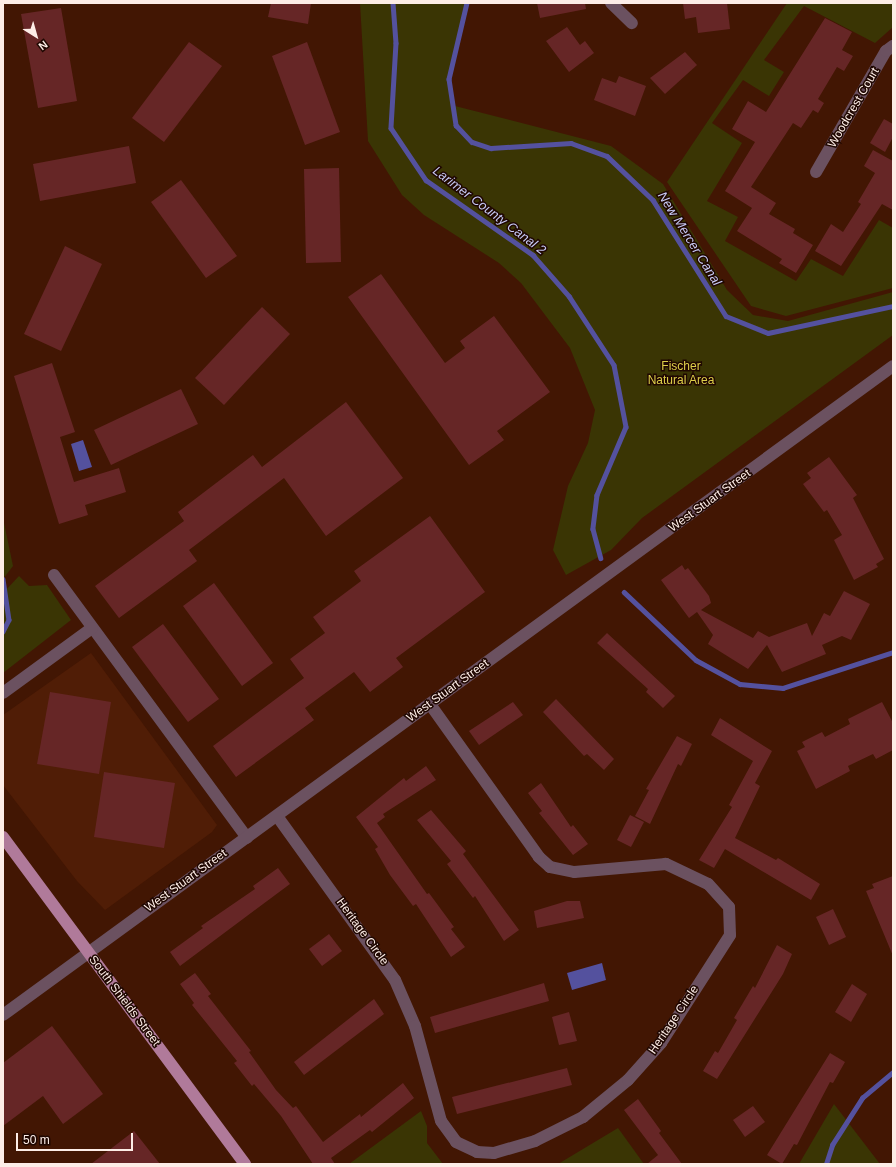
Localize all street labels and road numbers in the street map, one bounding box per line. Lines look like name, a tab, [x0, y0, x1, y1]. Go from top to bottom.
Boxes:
street label: Woodcrest Court	[825, 66, 883, 150]
street label: West Stuart Street	[666, 466, 754, 536]
street label: West Stuart Street	[404, 656, 492, 726]
street label: West Stuart Street	[142, 846, 230, 916]
street label: Heritage Circle	[333, 896, 391, 968]
street label: South Shields Street	[85, 953, 163, 1049]
street label: Heritage Circle	[646, 983, 702, 1057]

